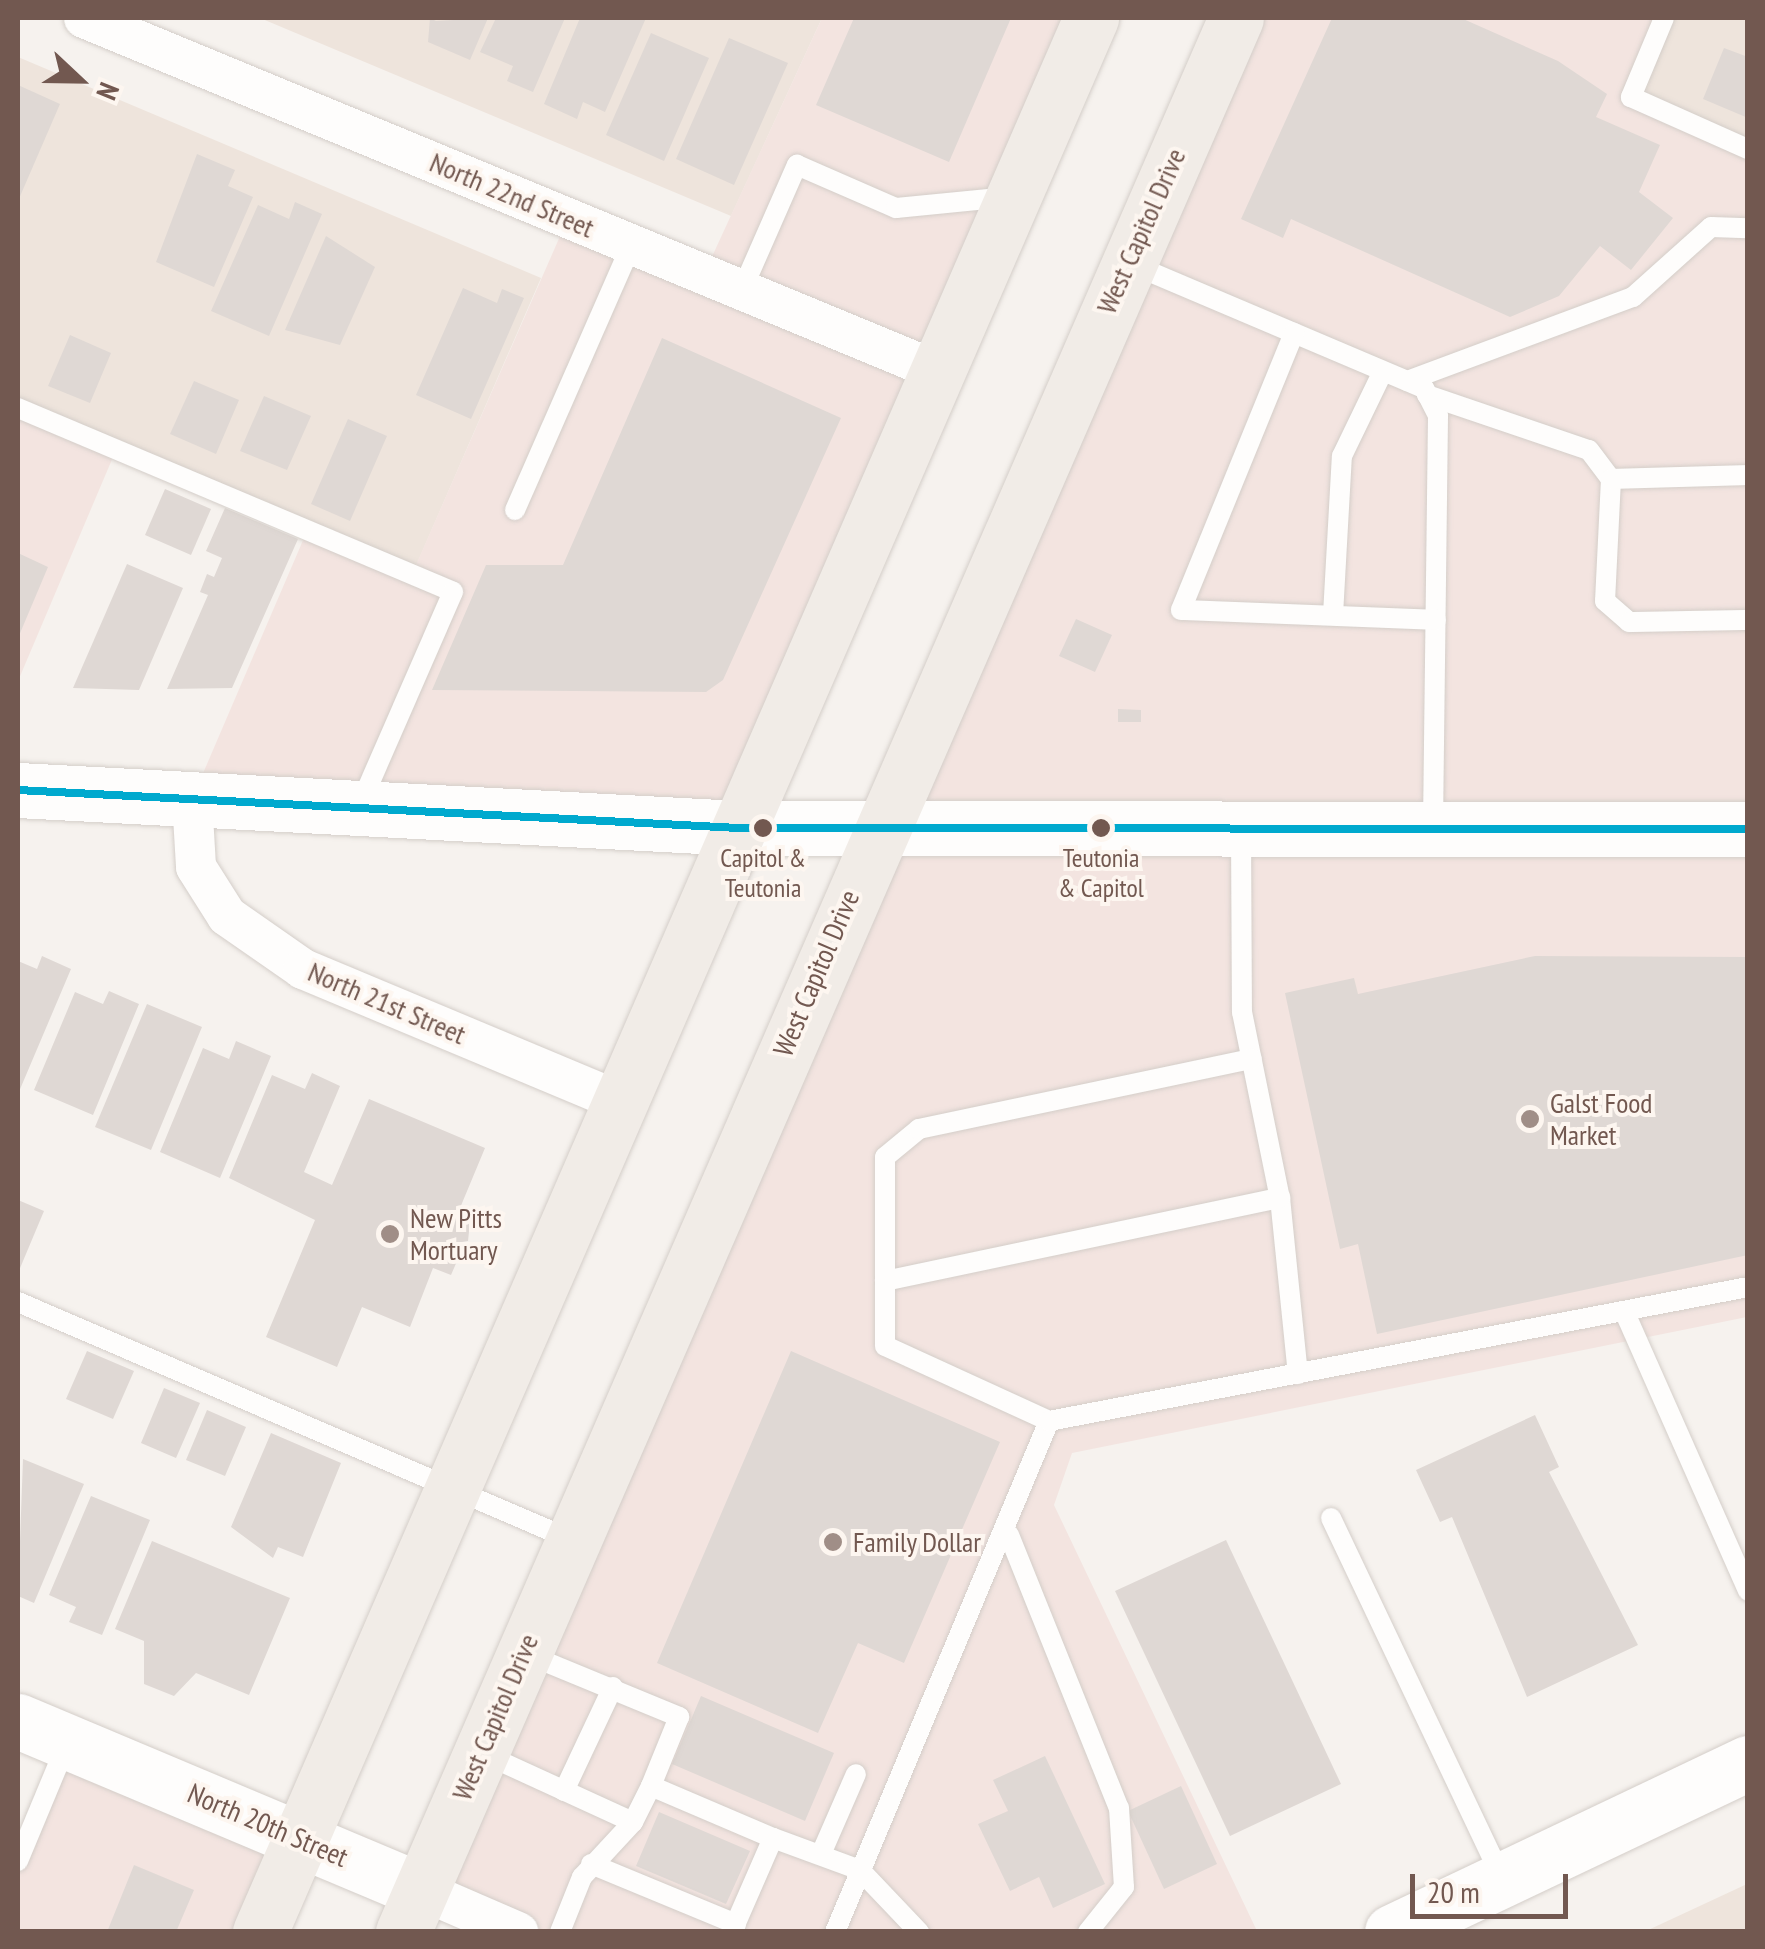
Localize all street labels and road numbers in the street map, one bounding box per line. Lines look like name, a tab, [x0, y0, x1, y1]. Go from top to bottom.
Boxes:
street label: West Capitol Drive	[1090, 143, 1192, 319]
street label: North 22nd Street	[425, 145, 599, 245]
street label: West Capitol Drive	[766, 885, 866, 1061]
street label: North 21st Street	[303, 955, 471, 1051]
street label: West Capitol Drive	[445, 1629, 545, 1805]
street label: North 20th Street	[183, 1776, 353, 1874]

